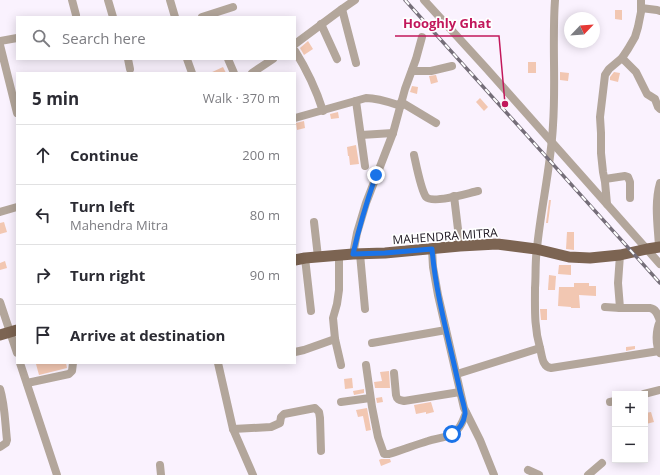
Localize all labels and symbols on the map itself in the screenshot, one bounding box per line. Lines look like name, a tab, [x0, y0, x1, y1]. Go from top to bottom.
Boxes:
callout: Hooghly Ghat	[395, 11, 499, 36]
north arrow	[564, 12, 600, 48]
text: Hooghly Ghat	[403, 14, 491, 32]
route end	[367, 166, 385, 184]
street label: MAHENDRA MITRA	[392, 224, 499, 248]
route start	[443, 425, 461, 443]

